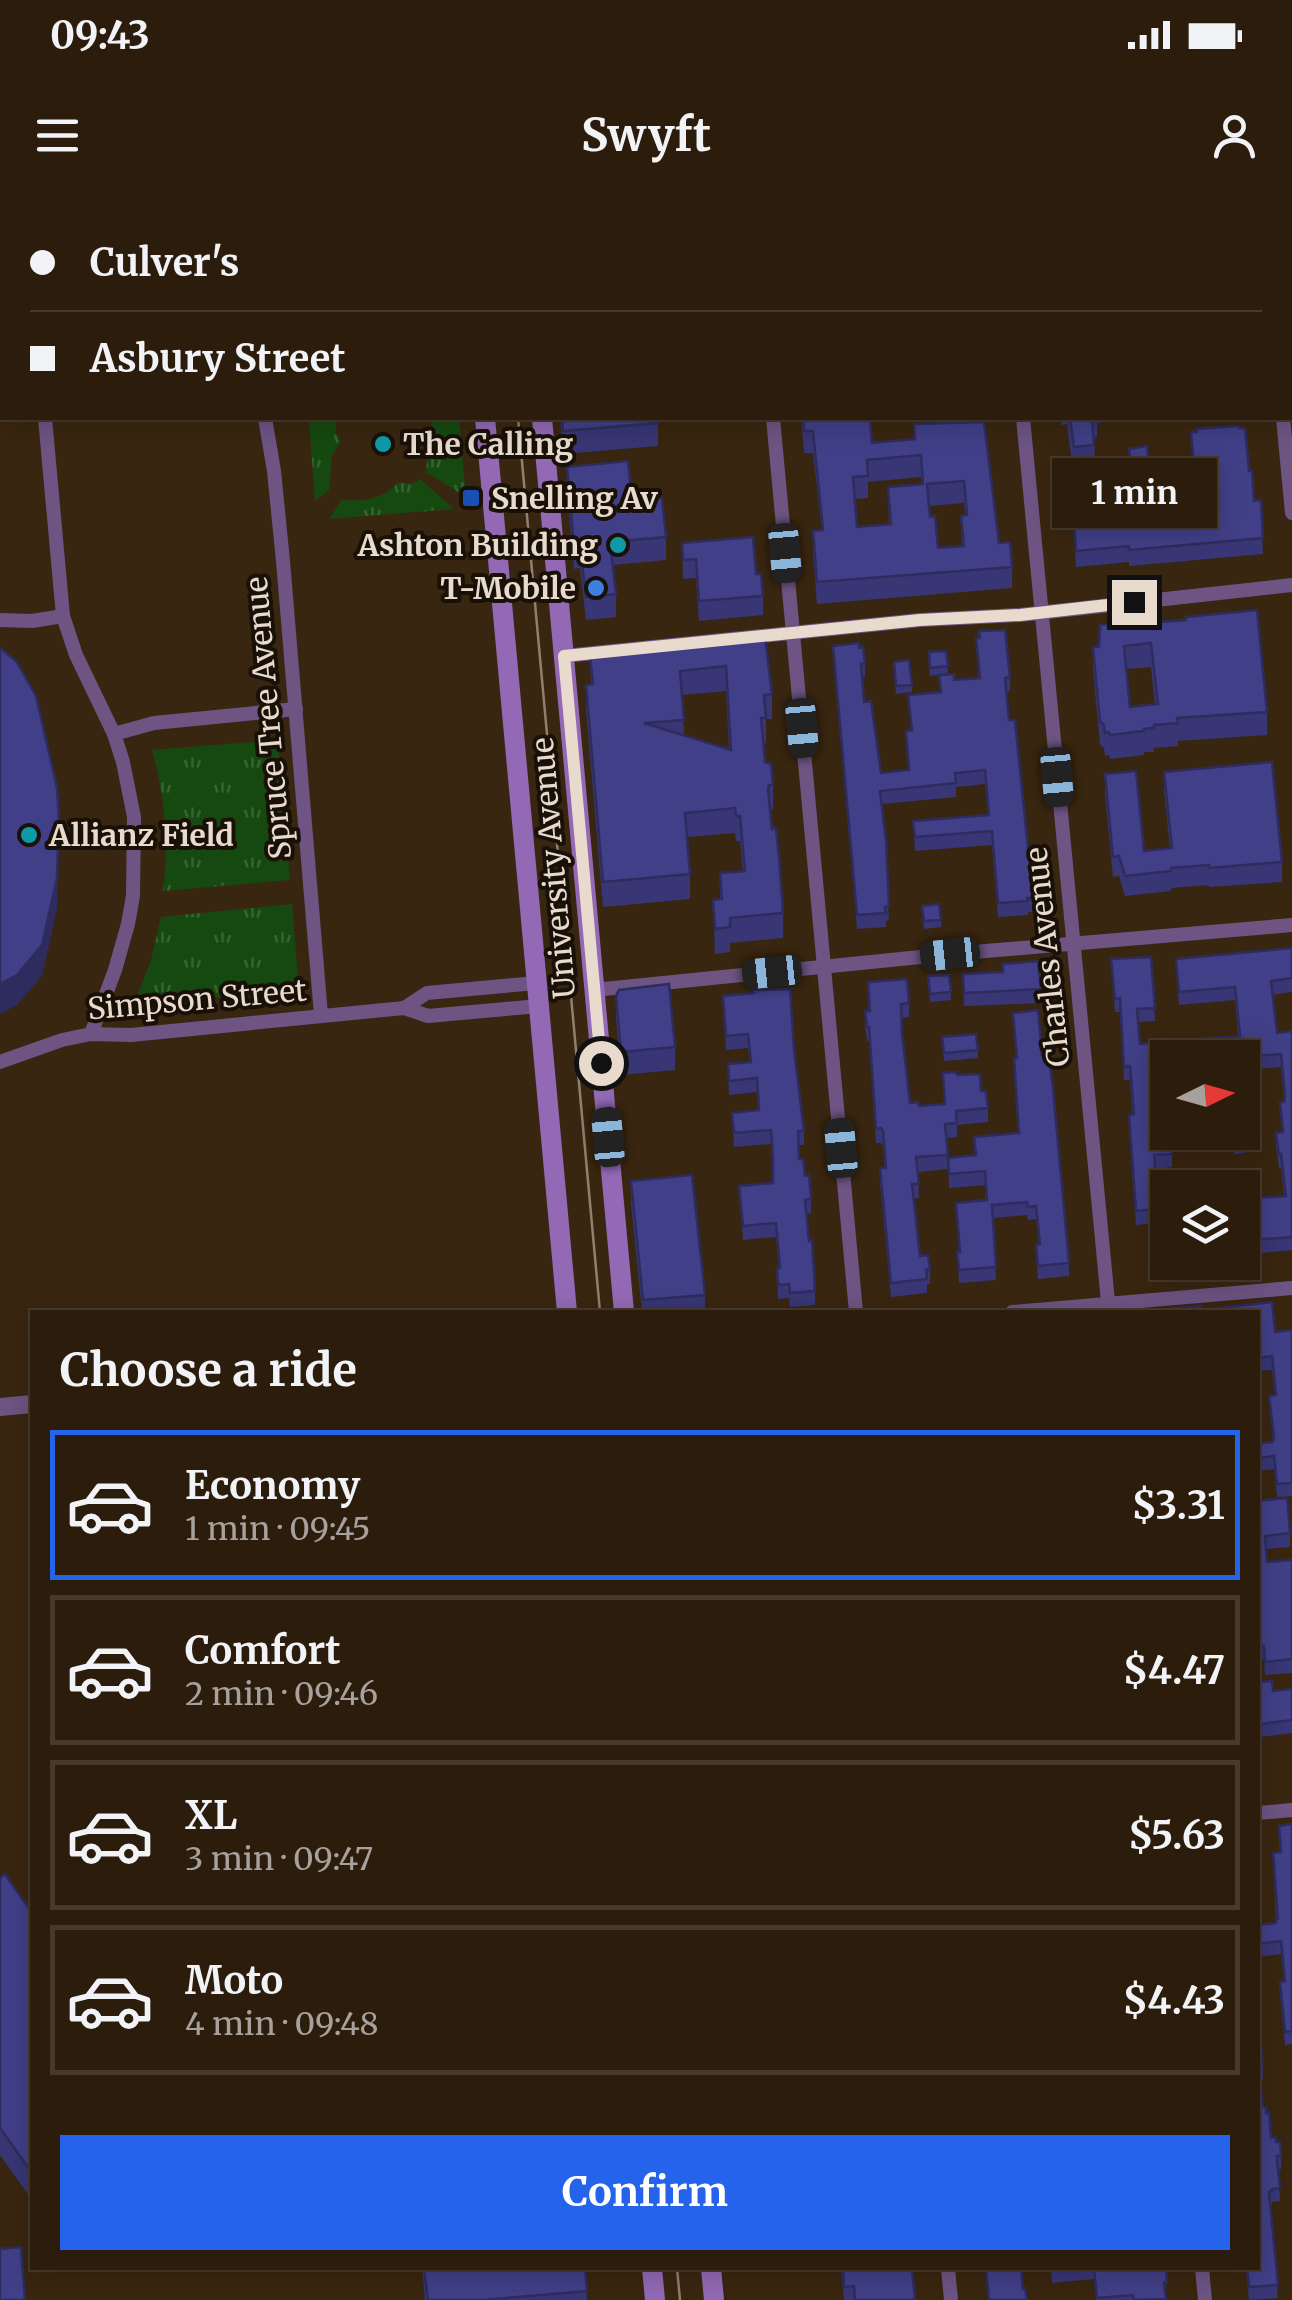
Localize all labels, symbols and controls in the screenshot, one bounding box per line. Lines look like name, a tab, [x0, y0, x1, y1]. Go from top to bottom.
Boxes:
text: 09:43	[50, 12, 150, 59]
text: Swyft	[581, 107, 711, 163]
icon: menu	[30, 108, 85, 163]
icon: person	[1207, 108, 1262, 163]
text: Culver's	[90, 239, 239, 286]
text: Asbury Street	[90, 335, 346, 382]
place label: The Calling	[403, 425, 573, 463]
marker: The Calling	[372, 433, 394, 455]
callout: 1 min	[1052, 457, 1216, 527]
text: 1 min	[1091, 473, 1178, 513]
place label: Snelling Av	[491, 479, 658, 517]
marker: Snelling Av	[460, 487, 482, 509]
car	[767, 522, 803, 584]
place label: Ashton Building	[357, 526, 598, 564]
marker: Ashton Building	[607, 534, 629, 556]
place label: T-Mobile	[440, 569, 576, 607]
street label: Spruce Tree Avenue	[237, 575, 299, 861]
marker: T-Mobile	[585, 577, 607, 599]
route end	[1112, 580, 1157, 625]
car	[784, 697, 820, 759]
street label: University Avenue	[523, 736, 583, 1000]
car	[1039, 746, 1075, 808]
place label: Allianz Field	[48, 816, 234, 854]
marker: Allianz Field	[18, 824, 40, 846]
street label: Charles Avenue	[1017, 845, 1077, 1069]
car	[919, 936, 981, 972]
car	[741, 954, 803, 990]
street label: Simpson Street	[86, 970, 308, 1028]
north arrow	[1150, 1040, 1260, 1150]
map controls	[1150, 1040, 1260, 1280]
route start	[579, 1041, 624, 1086]
car	[590, 1106, 626, 1168]
car	[823, 1117, 859, 1179]
button: layers	[1150, 1170, 1260, 1280]
text: Choose a ride	[60, 1342, 357, 1398]
icon: car	[65, 1460, 155, 1550]
text: Economy	[185, 1462, 360, 1509]
text: $3.31	[1132, 1482, 1225, 1529]
text: 1 min · 09:45	[185, 1509, 370, 1549]
icon: car	[65, 1625, 155, 1715]
text: Comfort	[185, 1627, 341, 1674]
text: $4.47	[1123, 1647, 1225, 1694]
text: 2 min · 09:46	[185, 1674, 378, 1714]
icon: car	[65, 1790, 155, 1880]
text: XL	[185, 1792, 237, 1839]
text: $5.63	[1128, 1812, 1225, 1859]
text: 3 min · 09:47	[185, 1839, 373, 1879]
icon: car	[65, 1955, 155, 2045]
text: Moto	[185, 1957, 283, 2004]
text: $4.43	[1122, 1977, 1225, 2024]
text: 4 min · 09:48	[185, 2004, 379, 2044]
button: Confirm	[60, 2135, 1230, 2250]

